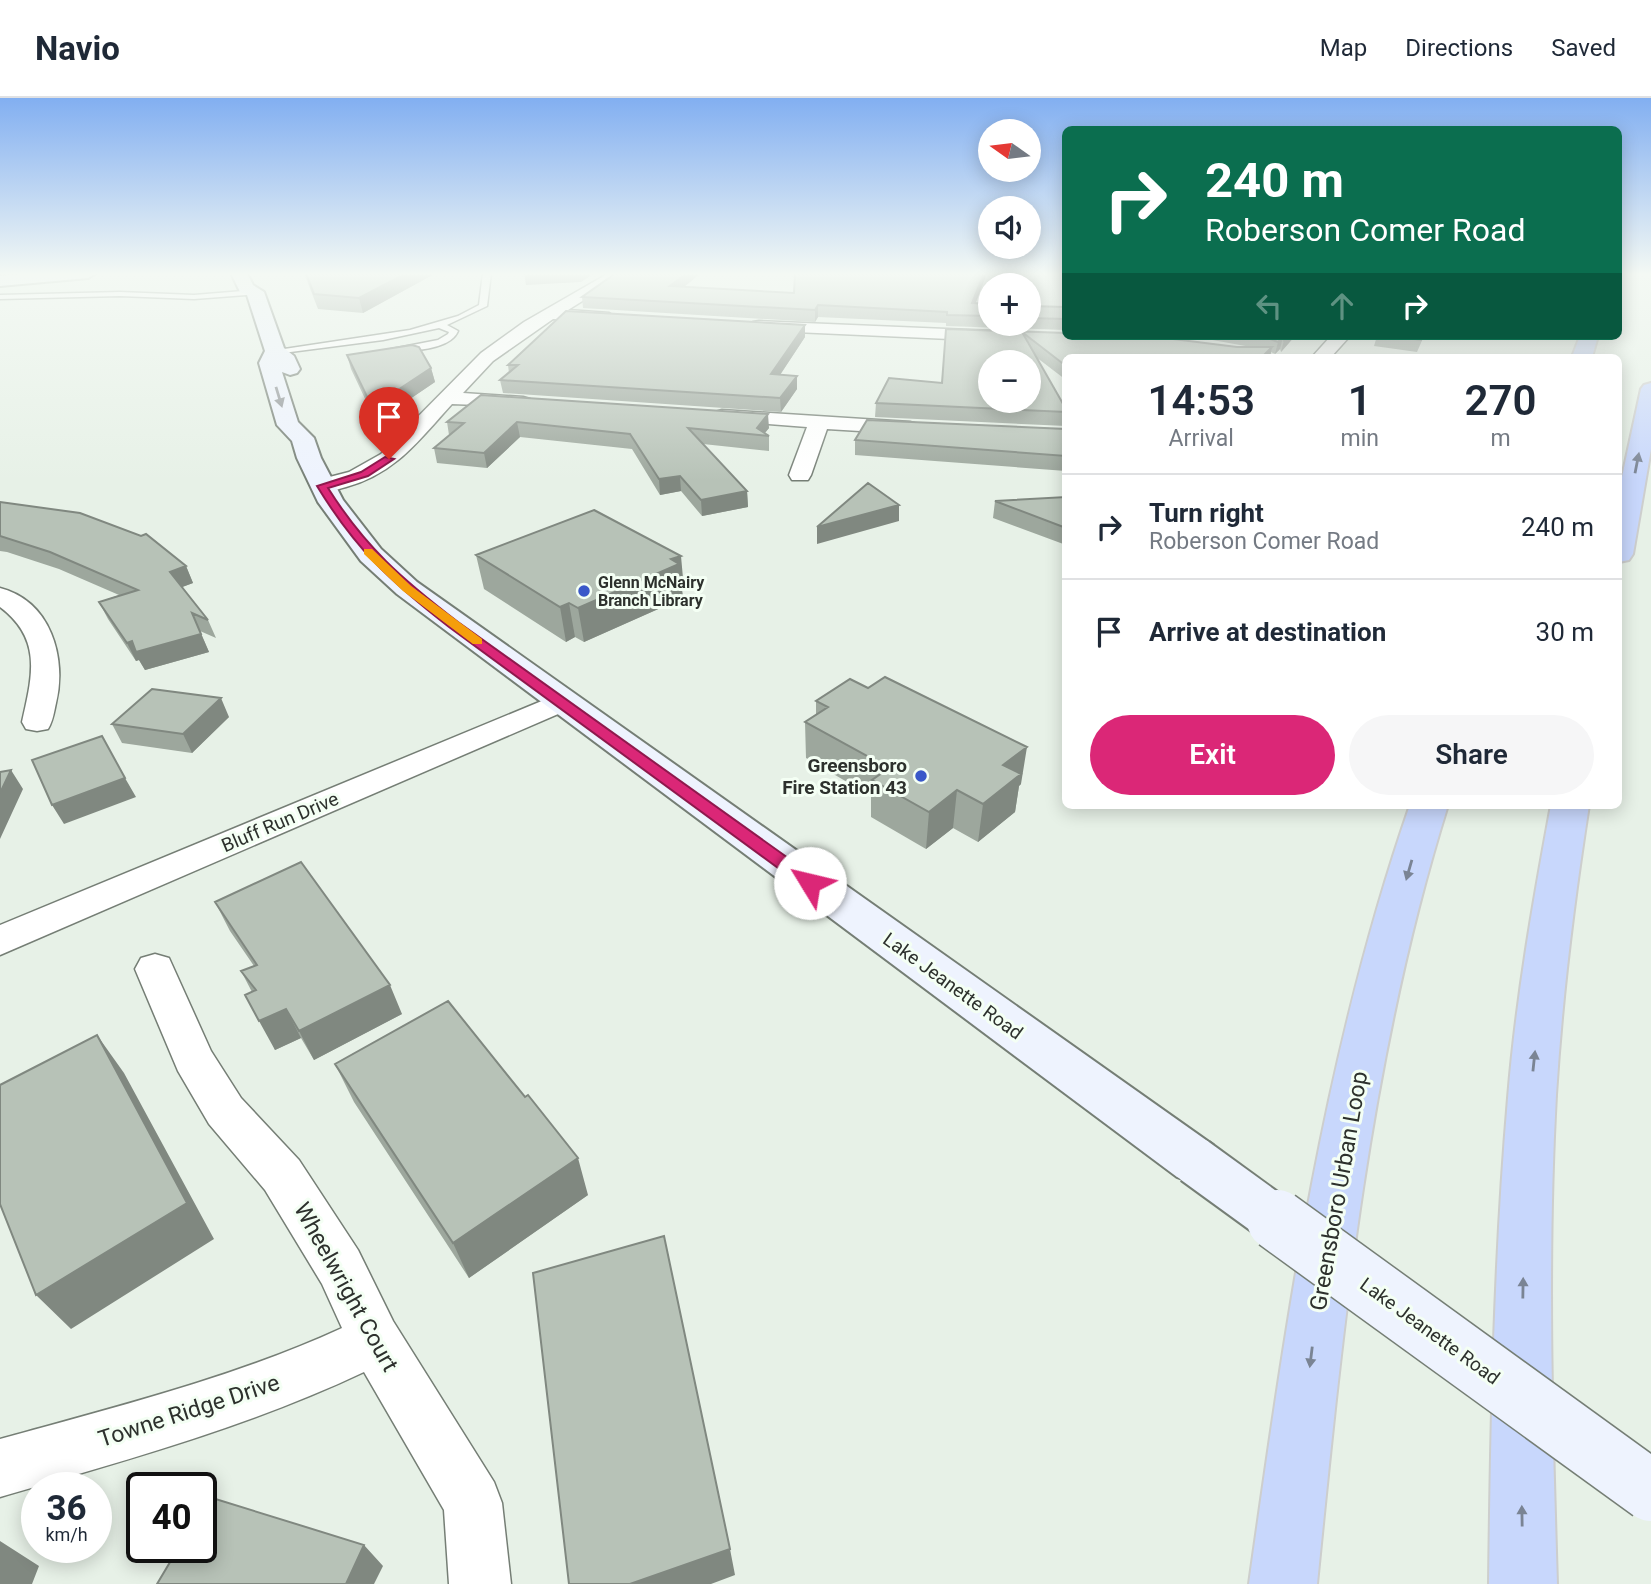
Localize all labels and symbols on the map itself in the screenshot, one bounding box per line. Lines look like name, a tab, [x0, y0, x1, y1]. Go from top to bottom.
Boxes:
north arrow	[978, 119, 1041, 182]
one-way arrow	[275, 387, 285, 408]
pin	[359, 387, 419, 459]
one-way arrow	[1631, 452, 1642, 474]
place label: Glenn McNairy Branch Library	[598, 573, 705, 610]
marker: Glenn McNairy Branch Library	[576, 583, 592, 599]
place label: Greensboro Fire Station 43	[782, 754, 907, 799]
marker: Greensboro Fire Station 43	[913, 768, 929, 784]
street label: Bluff Run Drive	[218, 787, 342, 857]
position arrow	[773, 846, 847, 920]
one-way arrow	[1404, 860, 1414, 881]
street label: Lake Jeanette Road	[879, 928, 1027, 1044]
one-way arrow	[1529, 1050, 1540, 1072]
street label: Greensboro Urban Loop	[1305, 1069, 1373, 1313]
street label: Wheelwright Court	[288, 1198, 404, 1376]
street label: Lake Jeanette Road	[1356, 1273, 1504, 1389]
one-way arrow	[1517, 1277, 1529, 1299]
one-way arrow	[1306, 1346, 1317, 1368]
street label: Towne Ridge Drive	[95, 1369, 283, 1453]
speed limit sign: 40	[126, 1472, 217, 1563]
one-way arrow	[1516, 1505, 1527, 1527]

